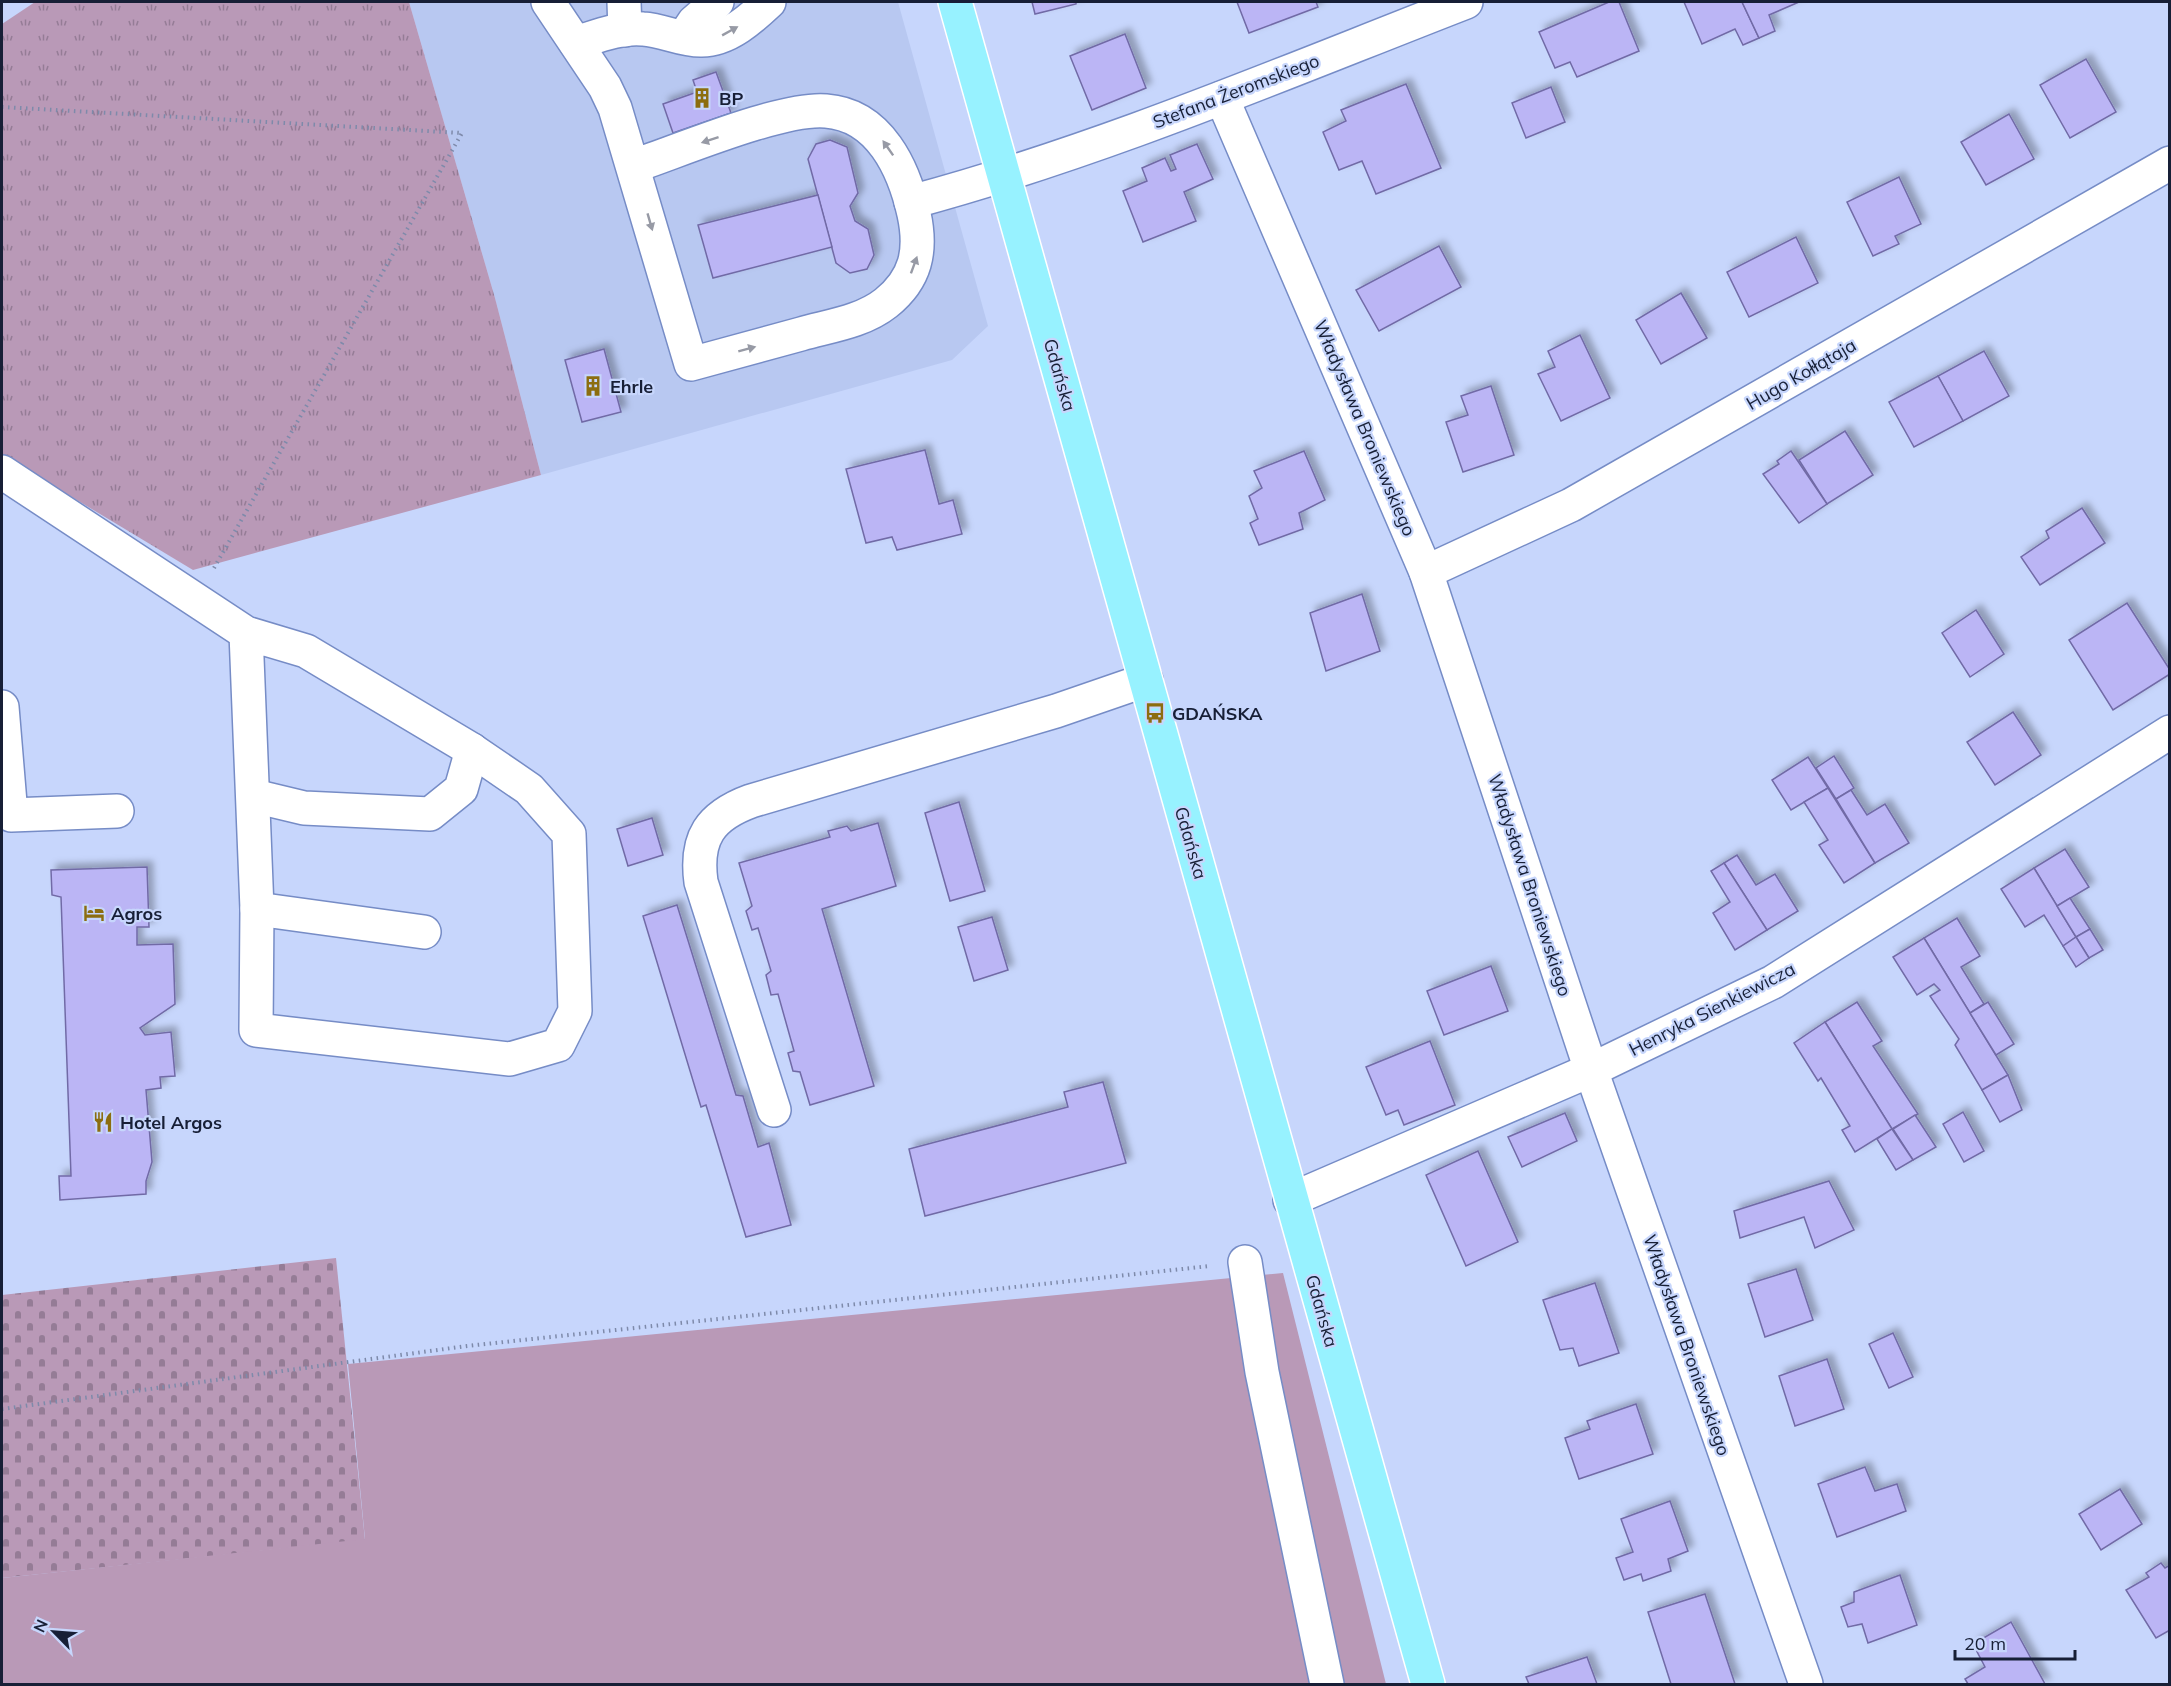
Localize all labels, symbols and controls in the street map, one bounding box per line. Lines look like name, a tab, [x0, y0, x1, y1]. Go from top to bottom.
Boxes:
one-way arrow	[722, 26, 739, 36]
street label: Stefana Żeromskiego	[1150, 49, 1322, 133]
building icon: BP	[690, 86, 714, 110]
place label: BP	[719, 87, 743, 110]
one-way arrow	[701, 136, 719, 146]
one-way arrow	[883, 140, 894, 156]
one-way arrow	[646, 213, 655, 231]
one-way arrow	[909, 256, 919, 274]
street label: Władysława Broniewskiego	[1309, 317, 1421, 539]
street label: Hugo Kołłątaja	[1742, 333, 1860, 415]
street label: Gdańska	[1039, 336, 1081, 414]
one-way arrow	[738, 343, 756, 353]
building icon: Ehrle	[581, 374, 605, 398]
place label: Ehrle	[610, 375, 653, 398]
bus stop icon: GDAŃSKA	[1143, 701, 1167, 725]
place label: GDAŃSKA	[1172, 702, 1263, 725]
street label: Władysława Broniewskiego	[1483, 771, 1577, 999]
street label: Gdańska	[1170, 804, 1212, 882]
hotel icon: Agros	[82, 901, 106, 925]
place label: Agros	[111, 902, 162, 925]
street label: Henryka Sienkiewicza	[1625, 957, 1799, 1061]
restaurant icon: Hotel Argos	[91, 1110, 115, 1134]
place label: Hotel Argos	[120, 1111, 222, 1134]
street label: Władysława Broniewskiego	[1638, 1231, 1736, 1459]
street label: Gdańska	[1301, 1272, 1343, 1350]
north arrow	[24, 1602, 84, 1662]
text: N	[29, 1616, 52, 1635]
scale bar	[1955, 1623, 2075, 1661]
text: 20 m	[1964, 1632, 2006, 1655]

